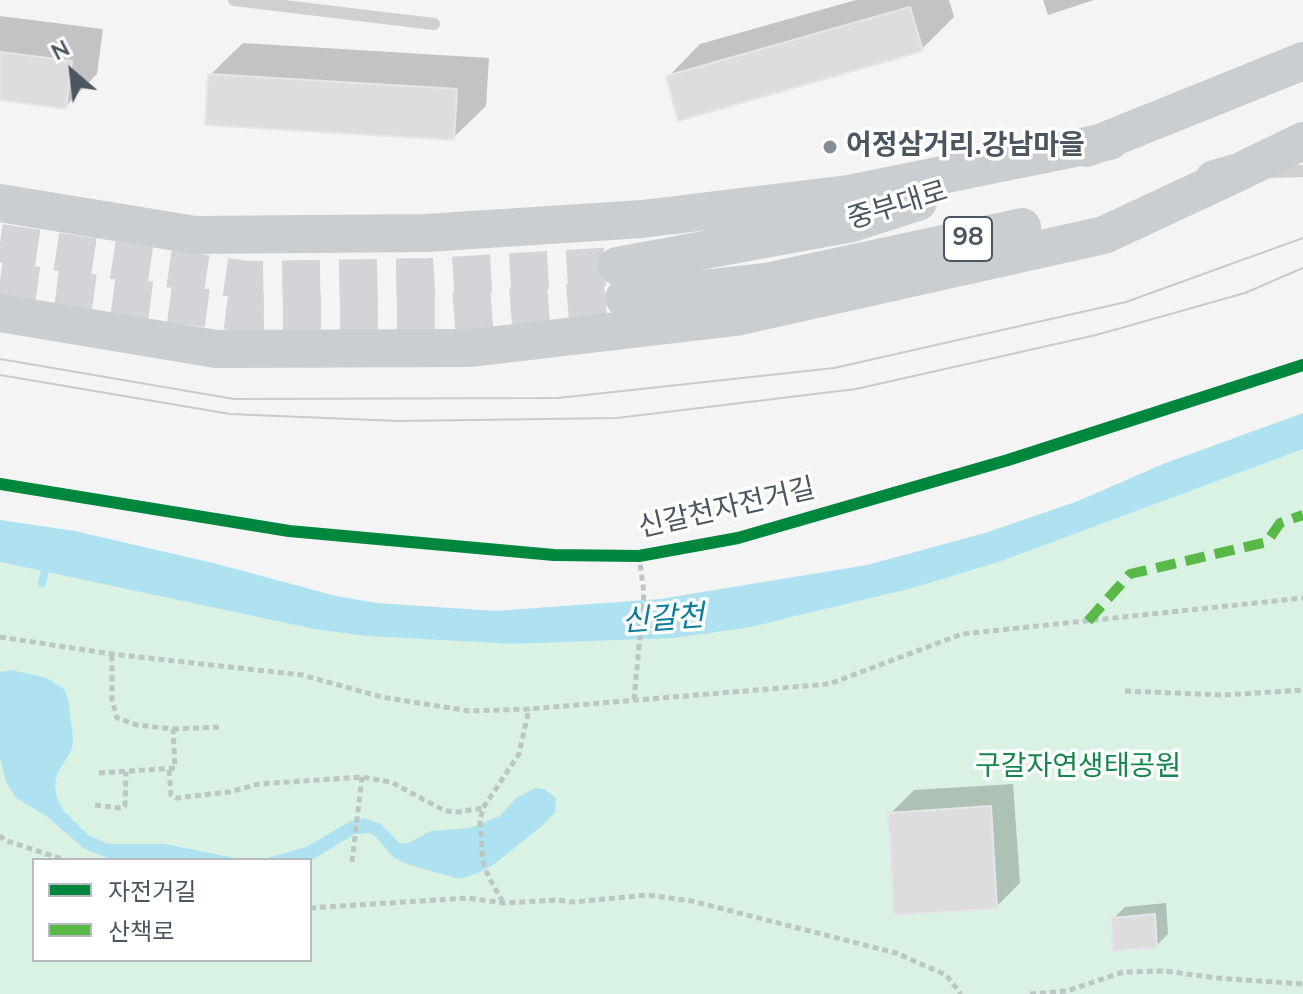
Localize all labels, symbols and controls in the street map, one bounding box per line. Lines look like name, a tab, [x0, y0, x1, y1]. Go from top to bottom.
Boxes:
north arrow	[32, 32, 112, 112]
text: N	[46, 34, 75, 68]
place label: 어정삼거리.강남마을	[846, 130, 1085, 164]
marker: 어정삼거리.강남마을	[821, 138, 839, 156]
street label: 중부대로	[844, 176, 952, 238]
road number: 98	[944, 217, 992, 261]
street label: 신갈천자전거길	[635, 473, 819, 547]
water label: 신갈천	[620, 600, 706, 642]
park label: 구갈자연생태공원	[975, 751, 1181, 785]
legend	[32, 858, 312, 962]
text: 자전거길	[108, 876, 196, 908]
text: 산책로	[108, 916, 174, 948]

